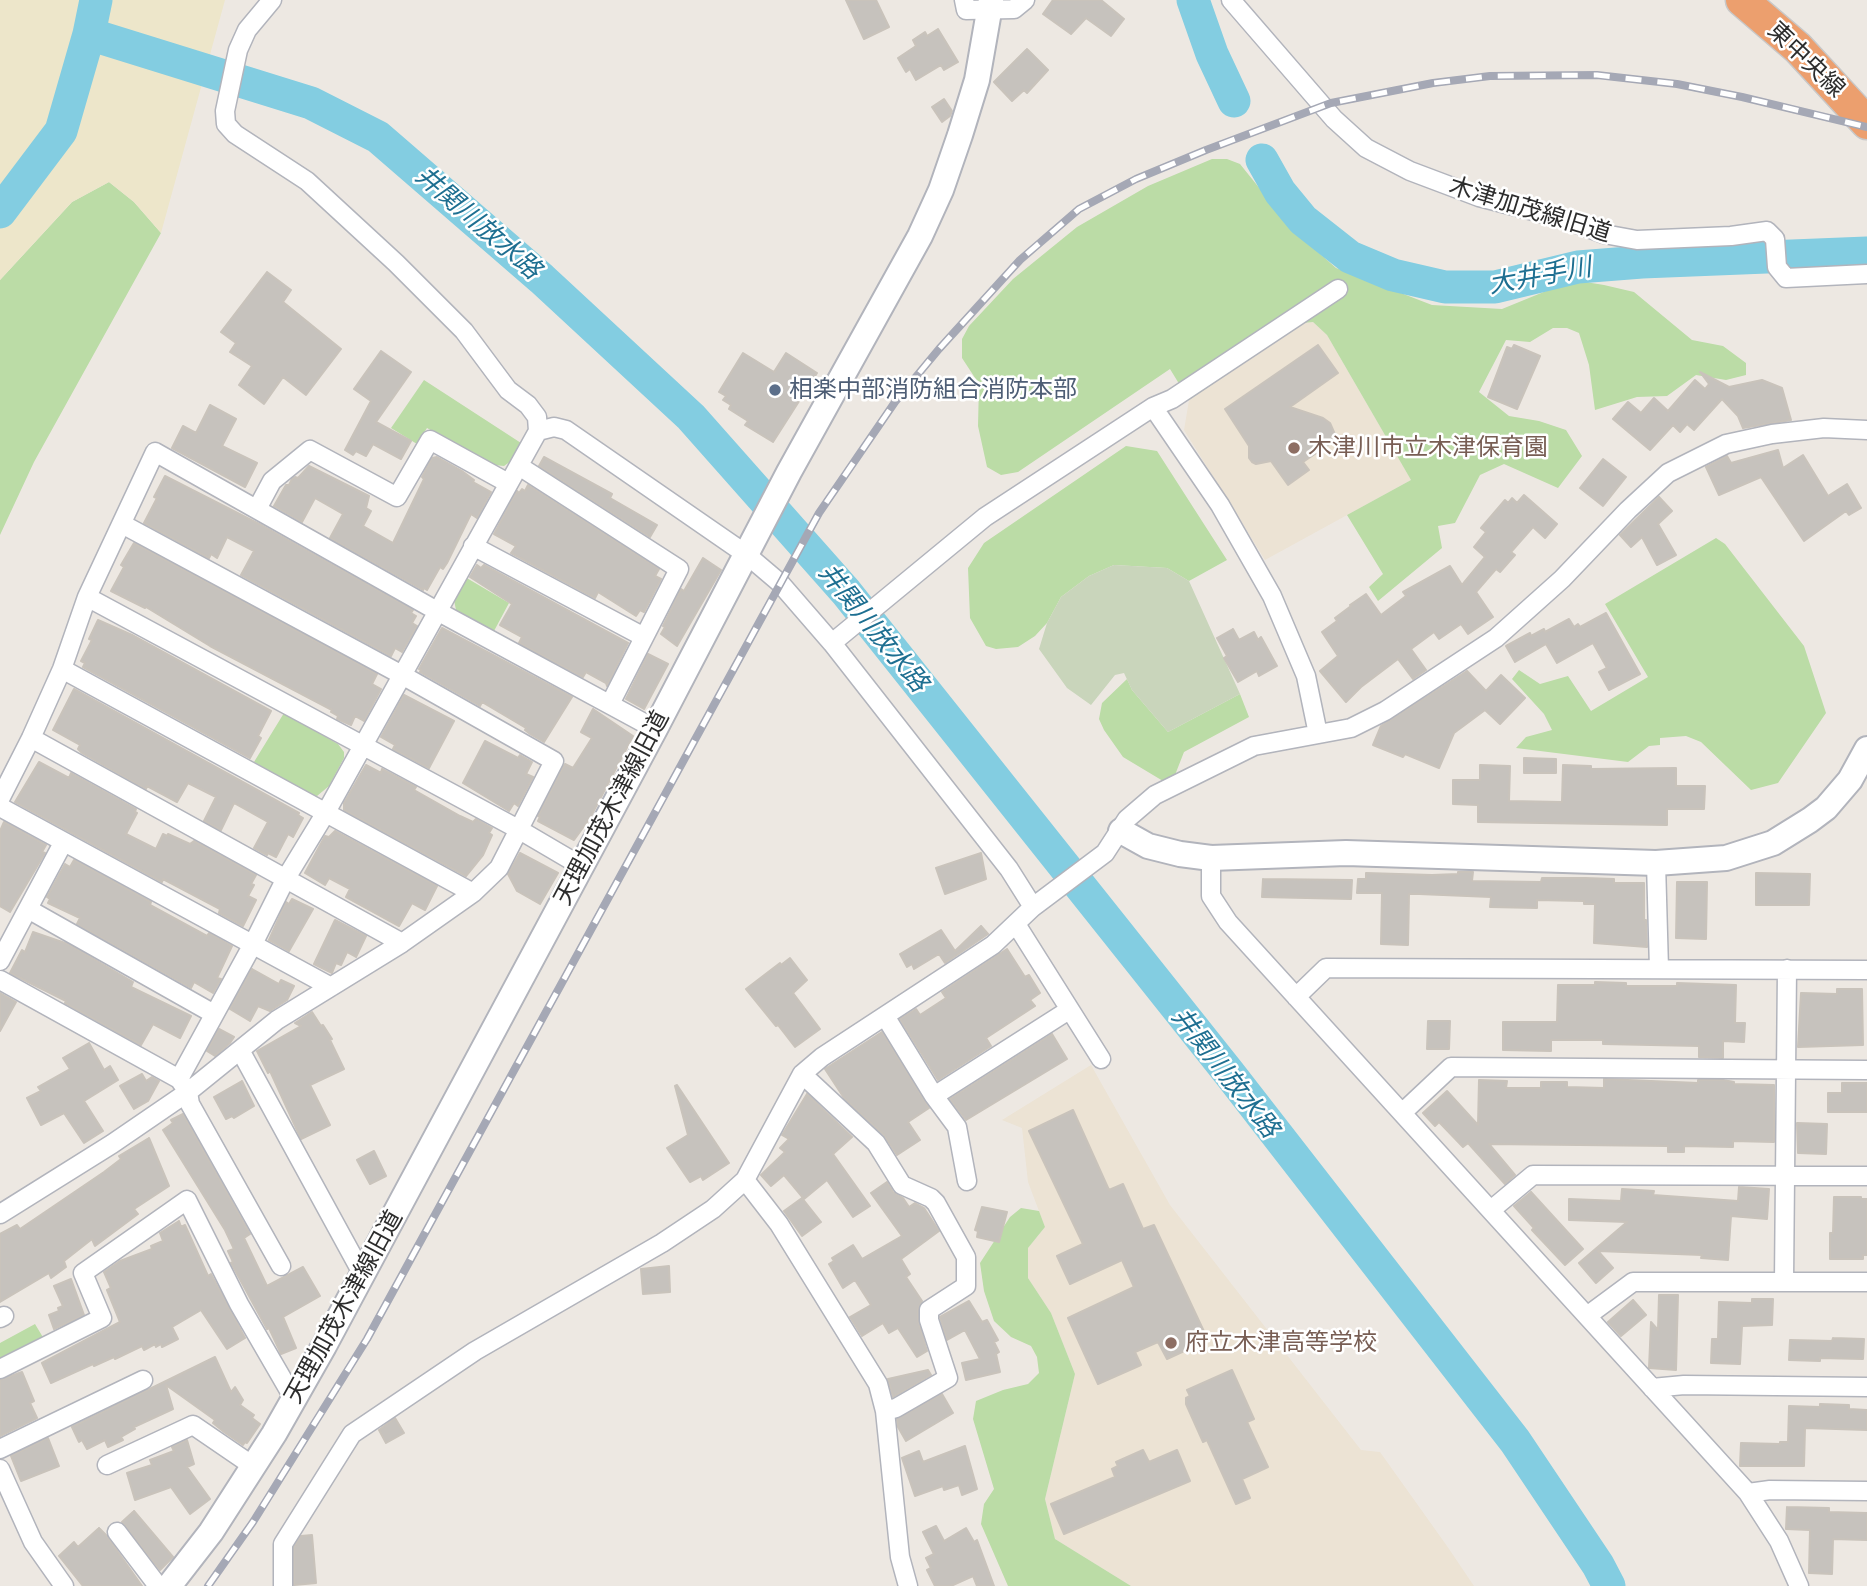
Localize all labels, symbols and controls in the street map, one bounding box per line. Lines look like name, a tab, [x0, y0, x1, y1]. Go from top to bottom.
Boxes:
street label: 東中央線	[1761, 16, 1851, 104]
water label: 井関川放水路	[409, 160, 547, 286]
street label: 木津加茂線旧道	[1445, 172, 1615, 248]
water label: 大井手川	[1486, 252, 1594, 300]
place label: 相楽中部消防組合消防本部	[789, 376, 1077, 404]
marker: 相楽中部消防組合消防本部	[767, 382, 783, 398]
place label: 木津川市立木津保育園	[1308, 434, 1548, 462]
marker: 木津川市立木津保育園	[1286, 440, 1302, 456]
water label: 井関川放水路	[812, 558, 934, 698]
street label: 天理加茂木津線旧道	[549, 706, 675, 910]
water label: 井関川放水路	[1165, 1002, 1285, 1144]
street label: 天理加茂木津線旧道	[279, 1206, 409, 1408]
place label: 府立木津高等学校	[1185, 1329, 1377, 1357]
marker: 府立木津高等学校	[1163, 1335, 1179, 1351]

